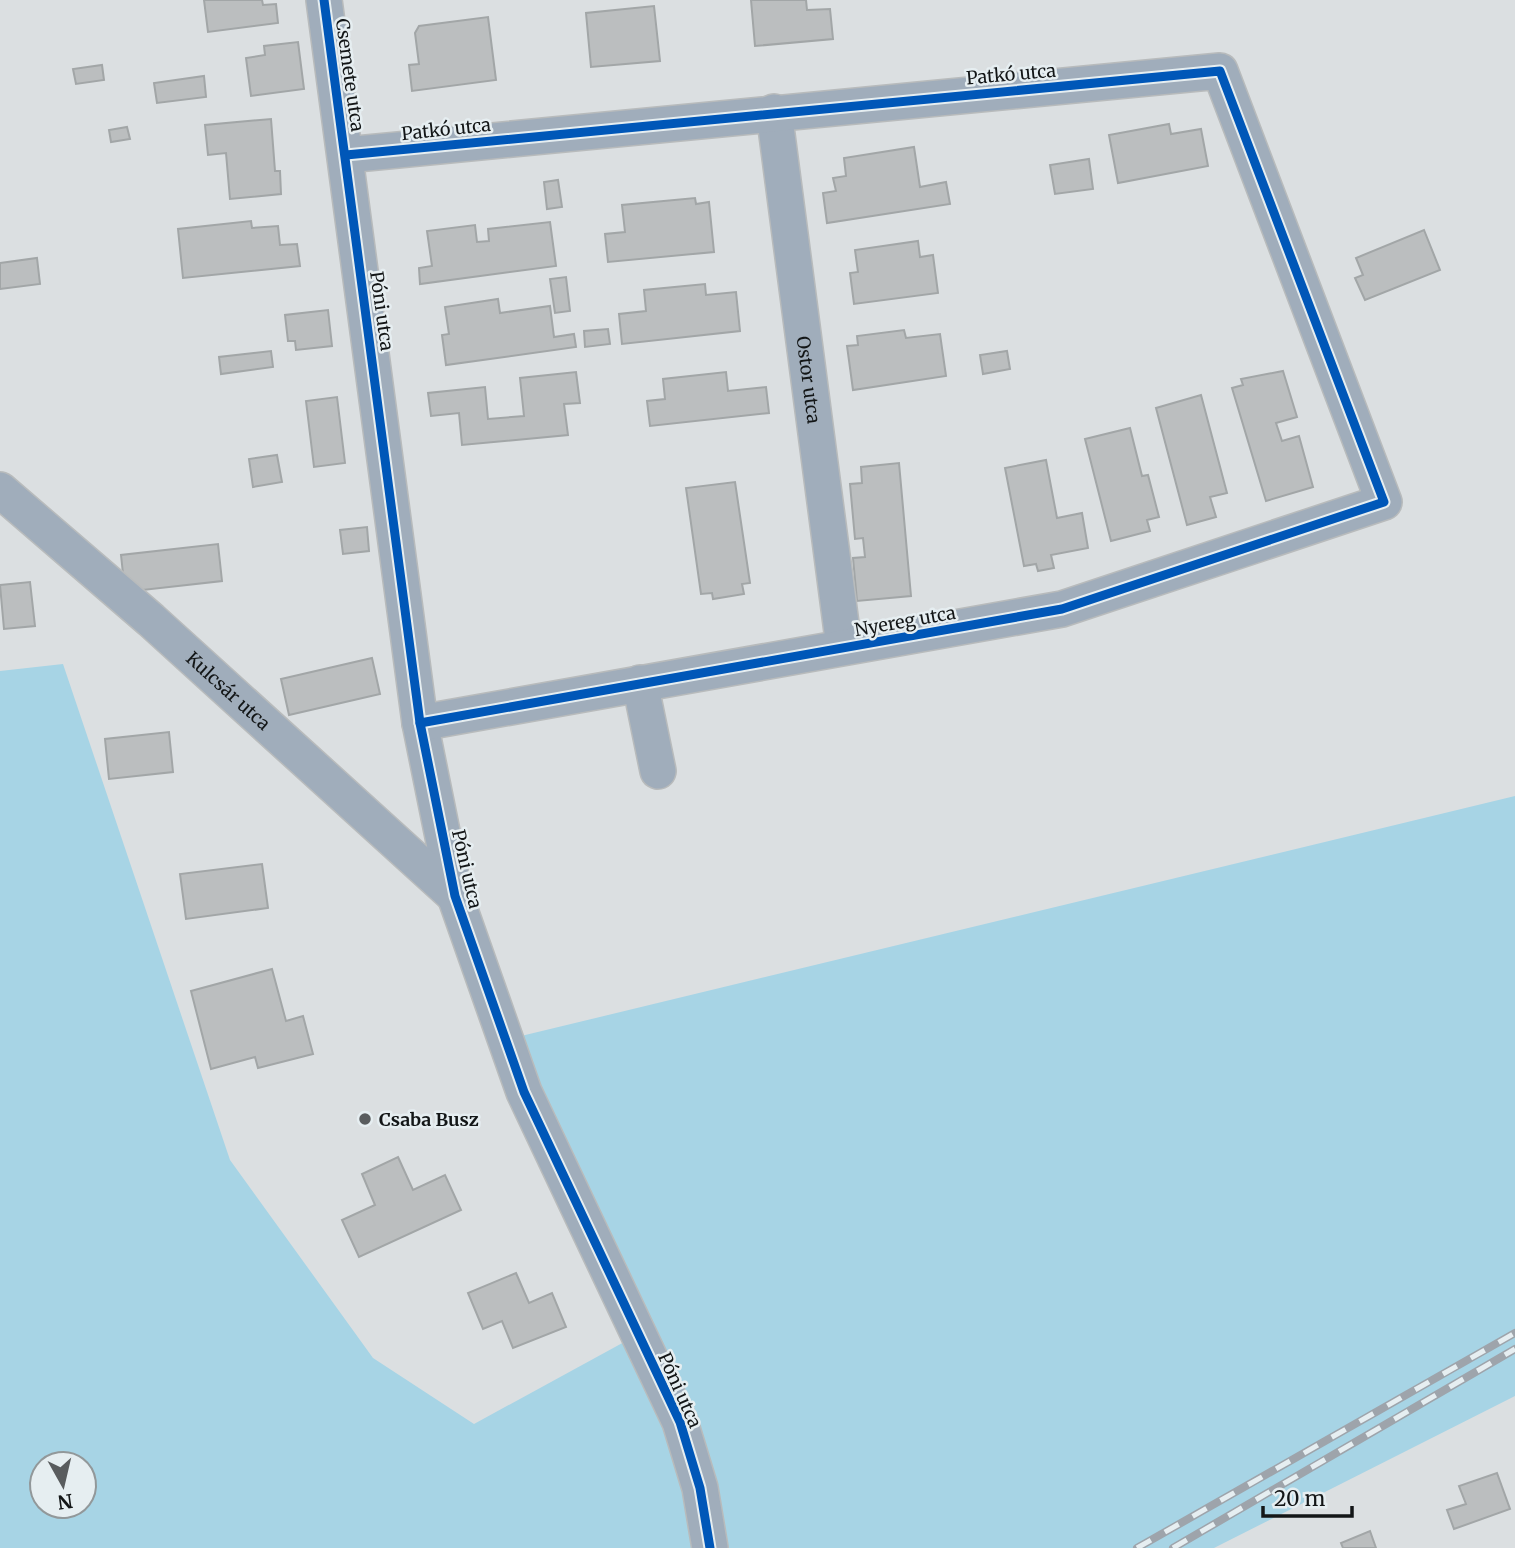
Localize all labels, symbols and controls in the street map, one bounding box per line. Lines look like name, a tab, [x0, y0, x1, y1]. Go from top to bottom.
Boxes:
street label: Csemete utca	[331, 17, 369, 133]
street label: Patkó utca	[965, 59, 1057, 89]
street label: Patkó utca	[400, 113, 492, 145]
street label: Póni utca	[365, 270, 399, 353]
street label: Ostor utca	[792, 335, 826, 425]
street label: Nyereg utca	[853, 601, 958, 641]
street label: Kulcsár utca	[182, 646, 276, 735]
street label: Póni utca	[447, 827, 487, 911]
place label: Csaba Busz	[379, 1108, 479, 1131]
marker: Csaba Busz	[357, 1111, 373, 1127]
street label: Póni utca	[653, 1349, 707, 1432]
north arrow	[28, 1450, 98, 1520]
scale bar	[1263, 1474, 1352, 1518]
text: 20 m	[1274, 1485, 1326, 1512]
text: N	[56, 1489, 74, 1515]

